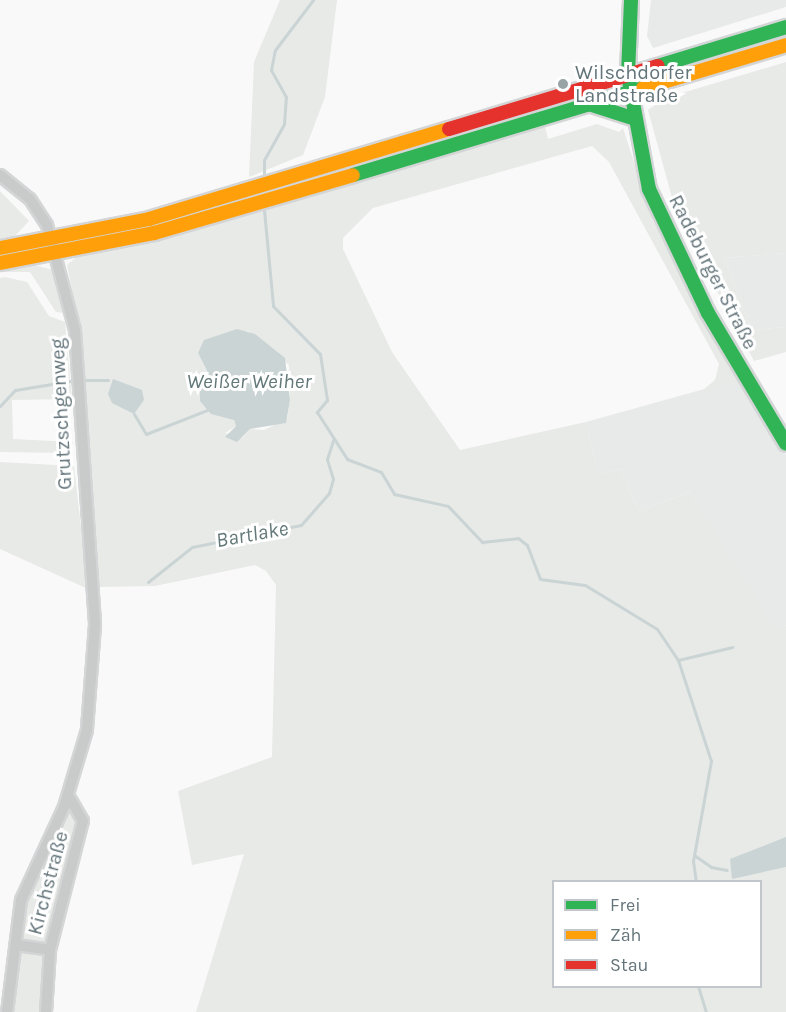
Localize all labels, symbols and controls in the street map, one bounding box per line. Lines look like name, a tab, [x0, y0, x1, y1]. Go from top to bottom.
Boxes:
place label: Wilschdorfer Landstraße	[575, 60, 692, 107]
marker: Wilschdorfer Landstraße	[556, 77, 570, 91]
street label: Radeburger Straße	[664, 191, 762, 353]
street label: Grutzschgenweg	[45, 338, 77, 490]
water label: Weißer Weiher	[187, 368, 311, 394]
water label: Bartlake	[214, 515, 290, 553]
street label: Kirchstraße	[23, 828, 73, 938]
legend	[552, 880, 762, 988]
text: Frei	[610, 894, 641, 916]
text: Zäh	[610, 924, 641, 946]
text: Stau	[610, 954, 648, 976]

